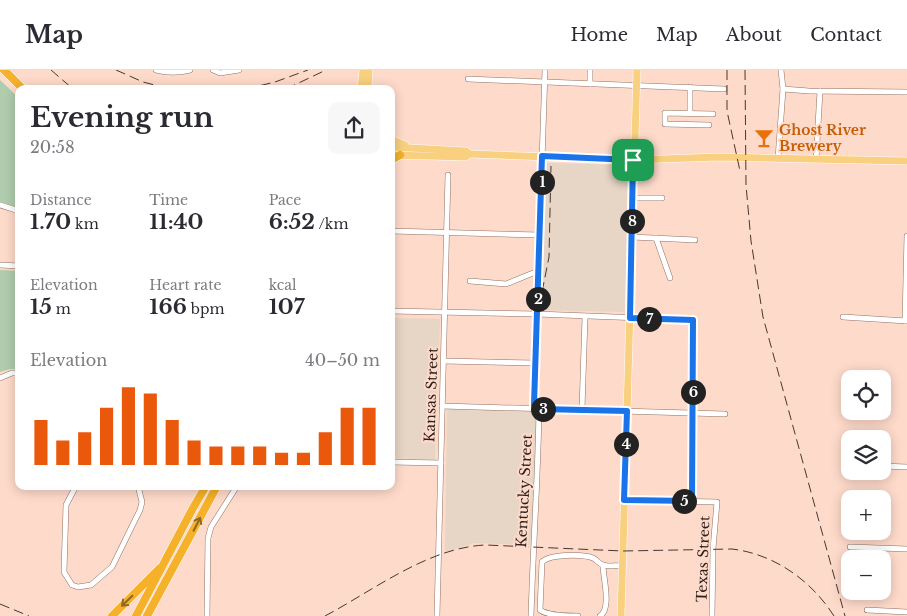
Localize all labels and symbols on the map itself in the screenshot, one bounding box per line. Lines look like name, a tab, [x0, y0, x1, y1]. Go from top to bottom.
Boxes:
place label: Ghost River Brewery	[779, 121, 866, 155]
bar icon: Ghost River Brewery	[753, 127, 775, 149]
pin	[612, 139, 654, 181]
pin: 1	[530, 170, 554, 194]
pin: 8	[620, 208, 644, 234]
pin: 2	[526, 286, 550, 312]
pin: 7	[636, 306, 662, 332]
street label: Kansas Street	[420, 347, 442, 443]
pin: 6	[680, 380, 706, 404]
pin: 3	[530, 396, 556, 422]
pin: 4	[614, 432, 638, 456]
street label: Kentucky Street	[512, 433, 536, 548]
pin: 5	[672, 488, 696, 514]
street label: Texas Street	[692, 515, 714, 603]
one-way arrow	[193, 517, 202, 532]
one-way arrow	[121, 595, 134, 607]

